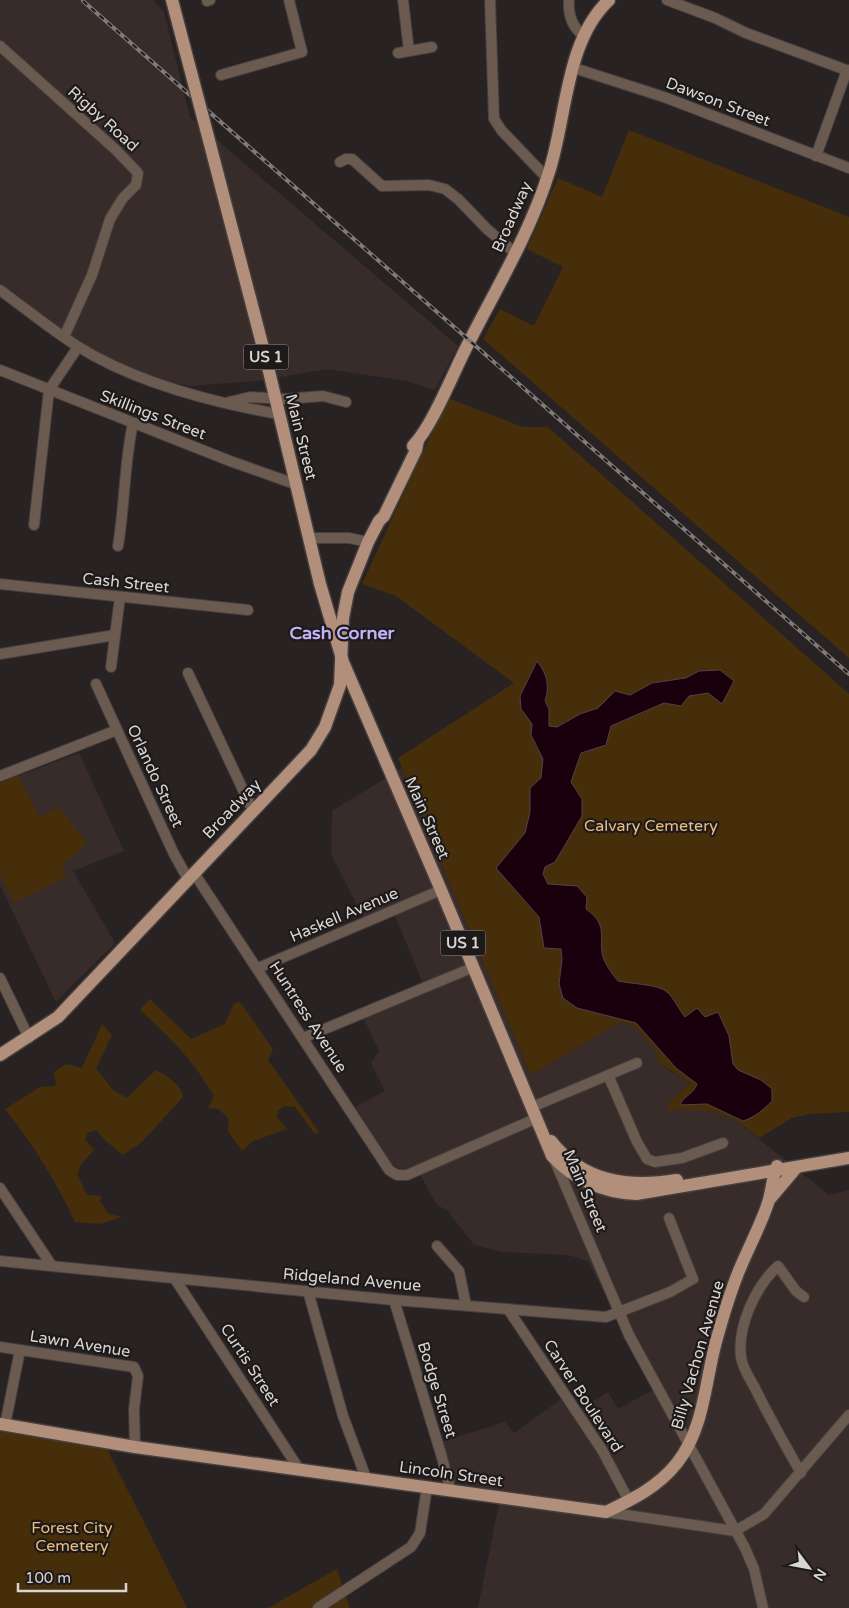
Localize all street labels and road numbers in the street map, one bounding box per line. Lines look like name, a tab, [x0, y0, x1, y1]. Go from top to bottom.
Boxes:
street label: Dawson Street	[663, 73, 773, 131]
street label: Rigby Road	[63, 82, 143, 156]
street label: Broadway	[487, 178, 537, 256]
road number: US 1	[244, 344, 288, 370]
street label: Skillings Street	[97, 386, 209, 444]
street label: Main Street	[281, 392, 321, 482]
street label: Cash Street	[81, 568, 171, 598]
street label: Orlando Street	[122, 721, 188, 831]
street label: Main Street	[400, 774, 454, 862]
street label: Broadway	[199, 775, 266, 843]
street label: Haskell Avenue	[287, 883, 401, 947]
road number: US 1	[440, 930, 486, 956]
street label: Huntress Avenue	[264, 957, 352, 1077]
street label: Main Street	[559, 1147, 611, 1235]
street label: Ridgeland Avenue	[282, 1264, 422, 1296]
street label: Billy Vachon Avenue	[667, 1278, 729, 1432]
street label: Curtis Street	[216, 1320, 284, 1410]
street label: Lawn Avenue	[28, 1326, 132, 1362]
street label: Carver Boulevard	[539, 1336, 627, 1456]
street label: Bodge Street	[413, 1339, 461, 1441]
street label: Lincoln Street	[398, 1457, 504, 1491]

